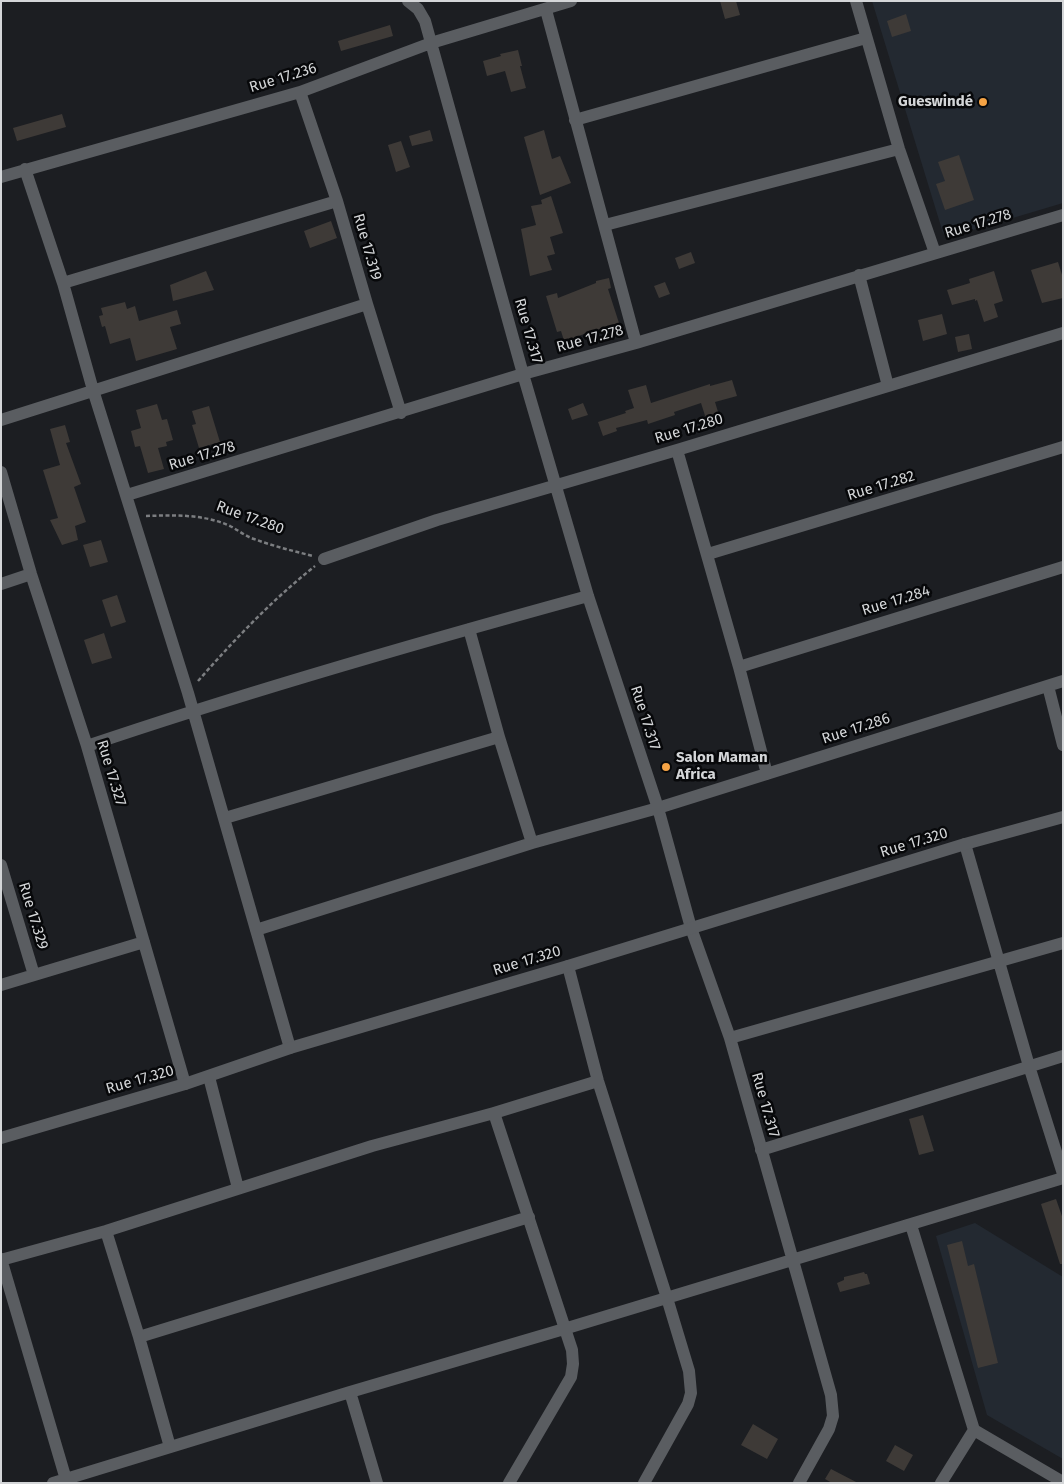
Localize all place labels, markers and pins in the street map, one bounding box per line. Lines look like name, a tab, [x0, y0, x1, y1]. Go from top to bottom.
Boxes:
place label: Gueswindé	[898, 93, 973, 111]
marker: Gueswindé	[977, 96, 989, 108]
place label: Salon Maman Africa	[676, 749, 768, 784]
marker: Salon Maman Africa	[660, 761, 672, 773]

